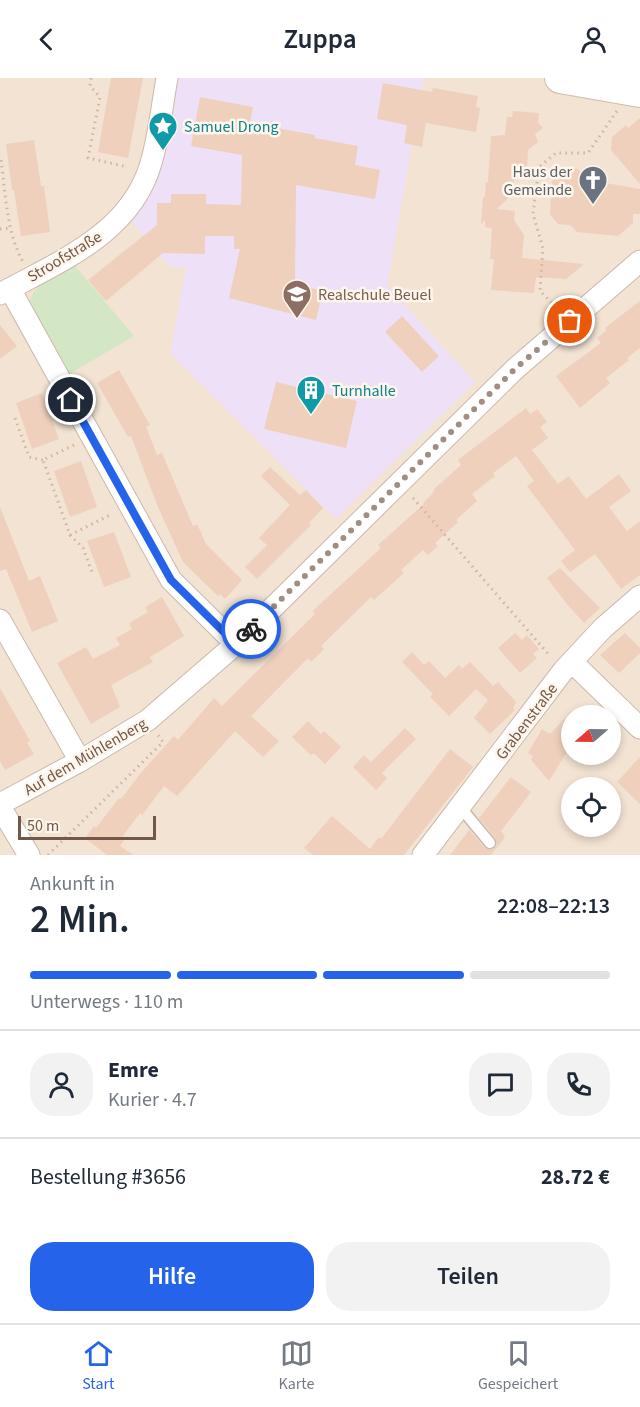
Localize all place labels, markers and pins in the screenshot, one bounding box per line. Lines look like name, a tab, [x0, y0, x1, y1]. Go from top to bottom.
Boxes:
place icon: Samuel Drong	[147, 110, 179, 152]
place label: Samuel Drong	[184, 116, 279, 138]
place label: Haus der Gemeinde	[503, 161, 572, 201]
church icon: Haus der Gemeinde	[577, 164, 609, 206]
school or university icon: Realschule Beuel	[281, 278, 313, 320]
place label: Realschule Beuel	[318, 284, 432, 306]
pin	[544, 295, 595, 346]
pin	[45, 374, 96, 425]
building icon: Turnhalle	[295, 374, 327, 416]
place label: Turnhalle	[332, 380, 396, 402]

